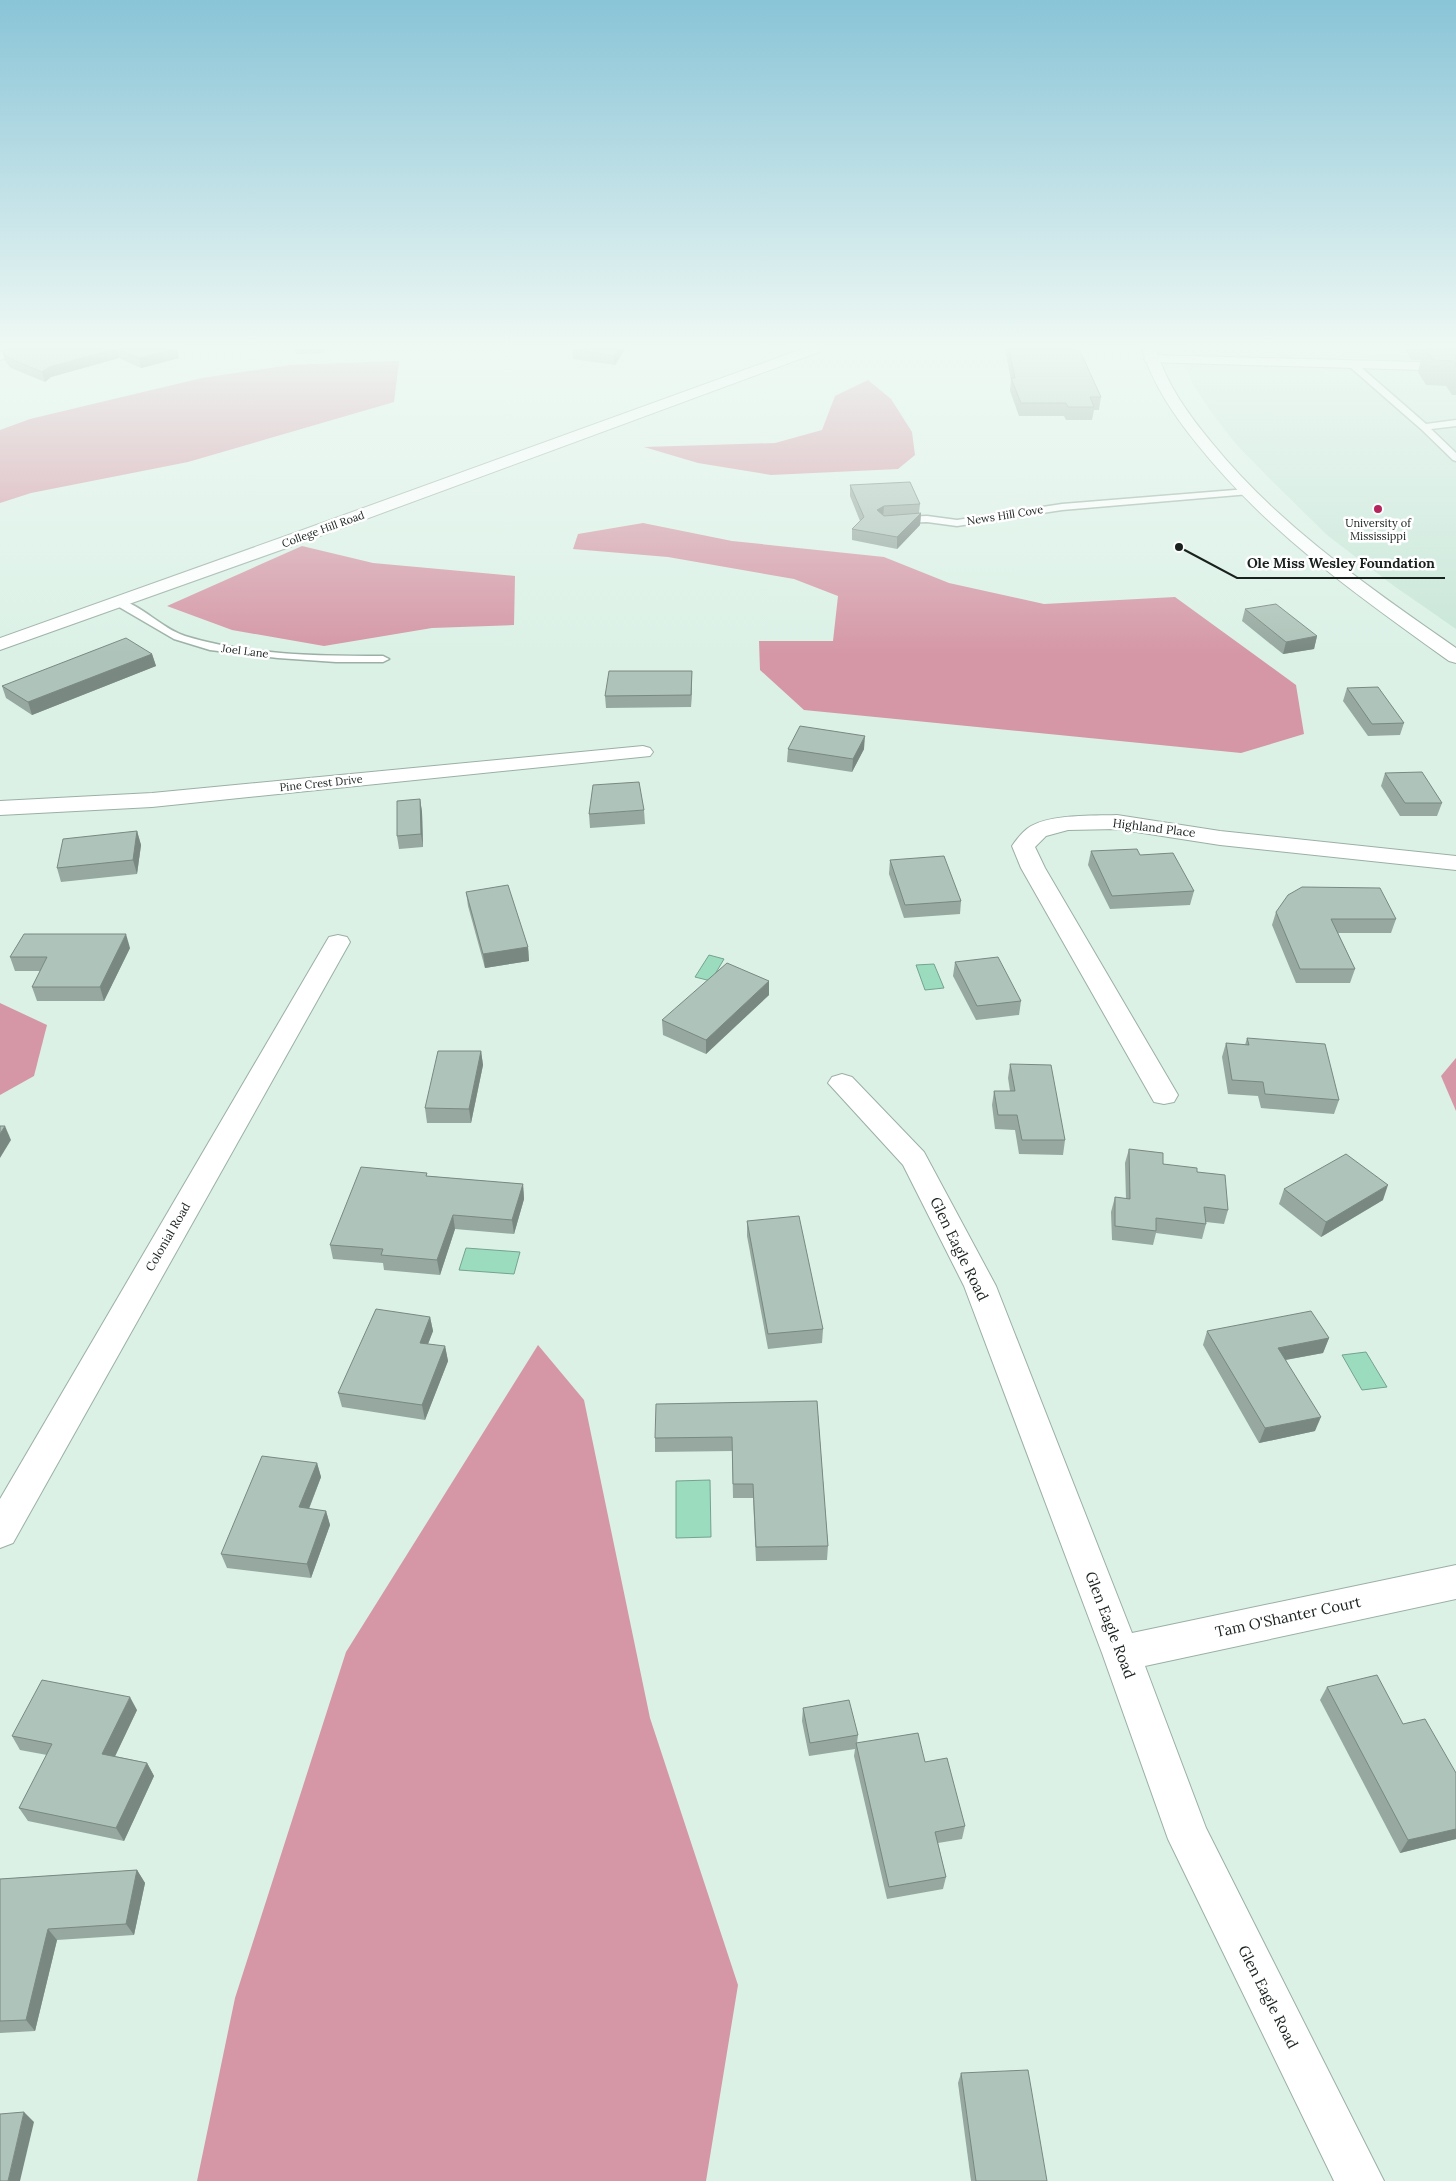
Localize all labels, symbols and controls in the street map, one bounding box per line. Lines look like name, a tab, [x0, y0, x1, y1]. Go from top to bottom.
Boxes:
street label: News Hill Cove	[966, 502, 1044, 528]
marker: University of Mississippi	[1372, 503, 1384, 515]
street label: College Hill Road	[280, 507, 367, 550]
place label: University of Mississippi	[1345, 516, 1412, 543]
callout: Ole Miss Wesley Foundation	[1237, 549, 1445, 578]
text: Ole Miss Wesley Foundation	[1247, 554, 1435, 572]
street label: Joel Lane	[220, 641, 269, 661]
street label: Pine Crest Drive	[279, 772, 363, 794]
street label: Highland Place	[1112, 815, 1197, 840]
street label: Glen Eagle Road	[926, 1194, 993, 1304]
street label: Colonial Road	[142, 1200, 193, 1274]
street label: Glen Eagle Road	[1081, 1569, 1140, 1681]
street label: Tam O'Shanter Court	[1213, 1592, 1363, 1641]
street label: Glen Eagle Road	[1234, 1942, 1303, 2052]

